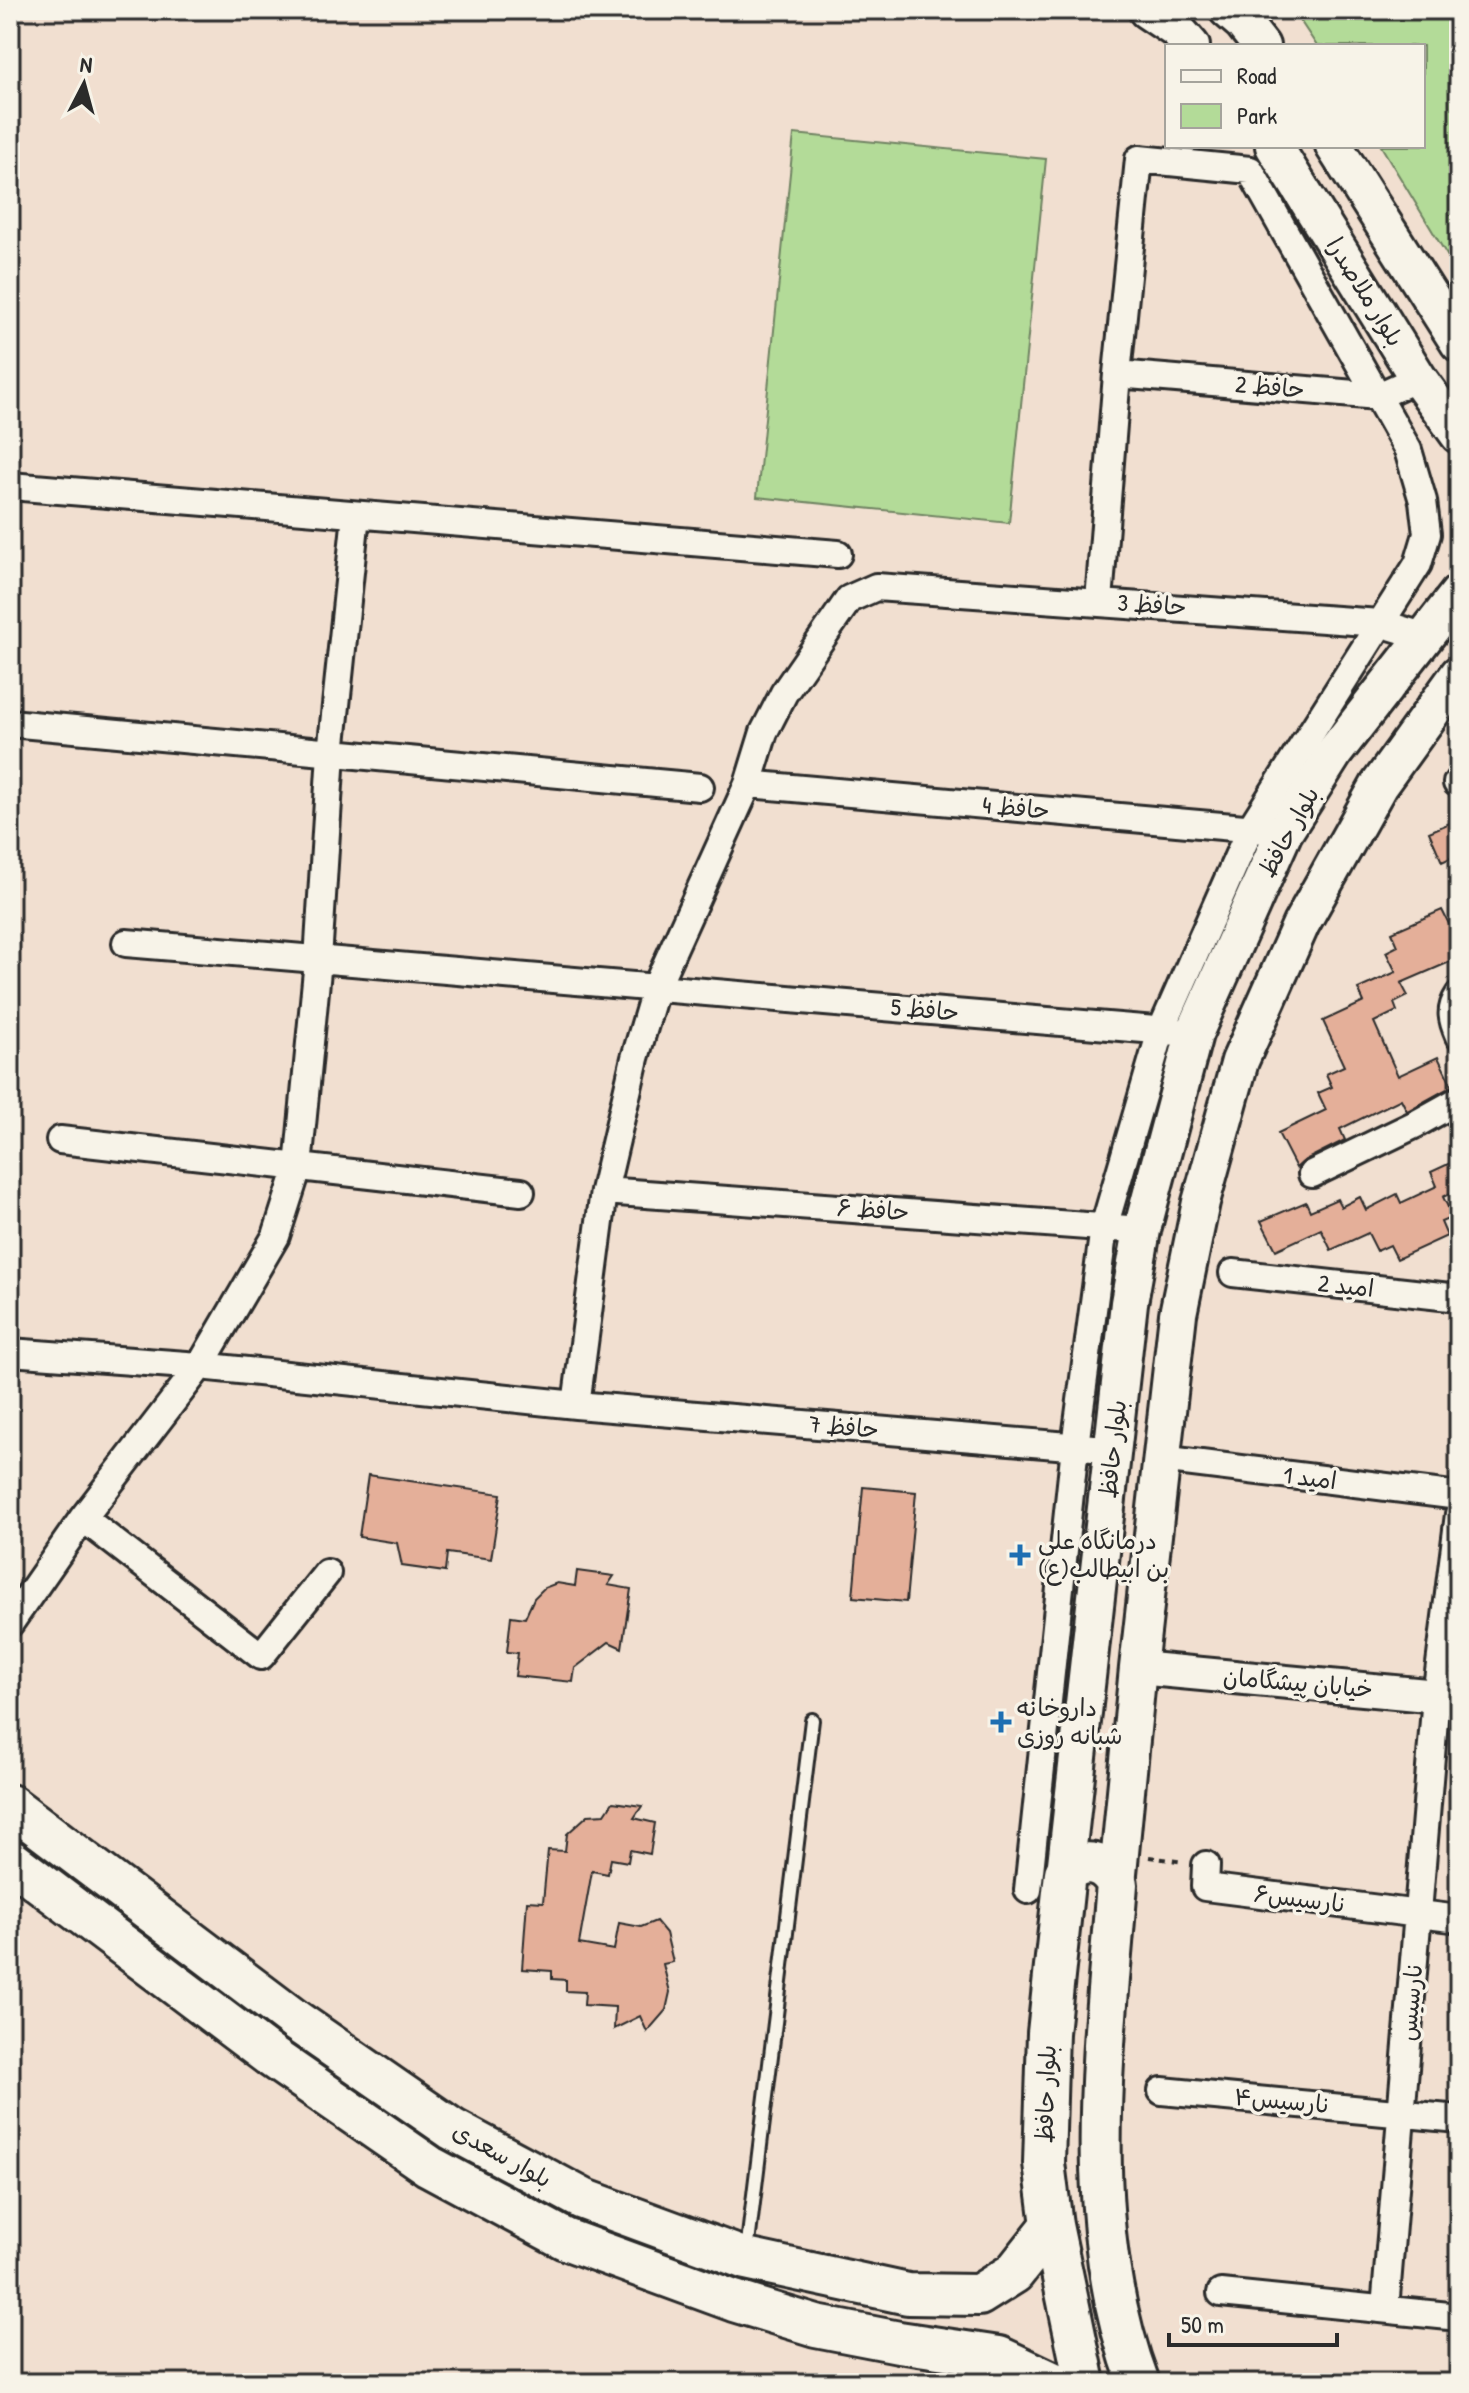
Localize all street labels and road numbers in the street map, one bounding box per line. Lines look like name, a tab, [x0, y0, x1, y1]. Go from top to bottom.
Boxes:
street label: بلوار ملاصدرا	[1320, 231, 1412, 352]
street label: حافظ 2	[1234, 367, 1306, 405]
street label: حافظ 3	[1117, 586, 1188, 622]
street label: بلوار حافظ	[1250, 781, 1326, 882]
street label: حافظ 4	[981, 788, 1051, 826]
street label: حافظ 5	[890, 990, 961, 1028]
street label: حافظ ۶	[836, 1191, 910, 1228]
street label: امید 2	[1317, 1266, 1376, 1304]
street label: بلوار حافظ	[1091, 1398, 1133, 1500]
street label: حافظ 7	[808, 1407, 880, 1445]
street label: امید 1	[1282, 1458, 1339, 1496]
street label: خیابان پیشگامان	[1222, 1660, 1374, 1704]
street label: نارسیس۶	[1252, 1876, 1348, 1920]
street label: نارسیس	[1391, 1962, 1429, 2042]
street label: بلوار حافظ	[1027, 2044, 1063, 2144]
street label: نارسیس۴	[1233, 2080, 1331, 2120]
street label: بلوار سعدی	[447, 2114, 558, 2194]

